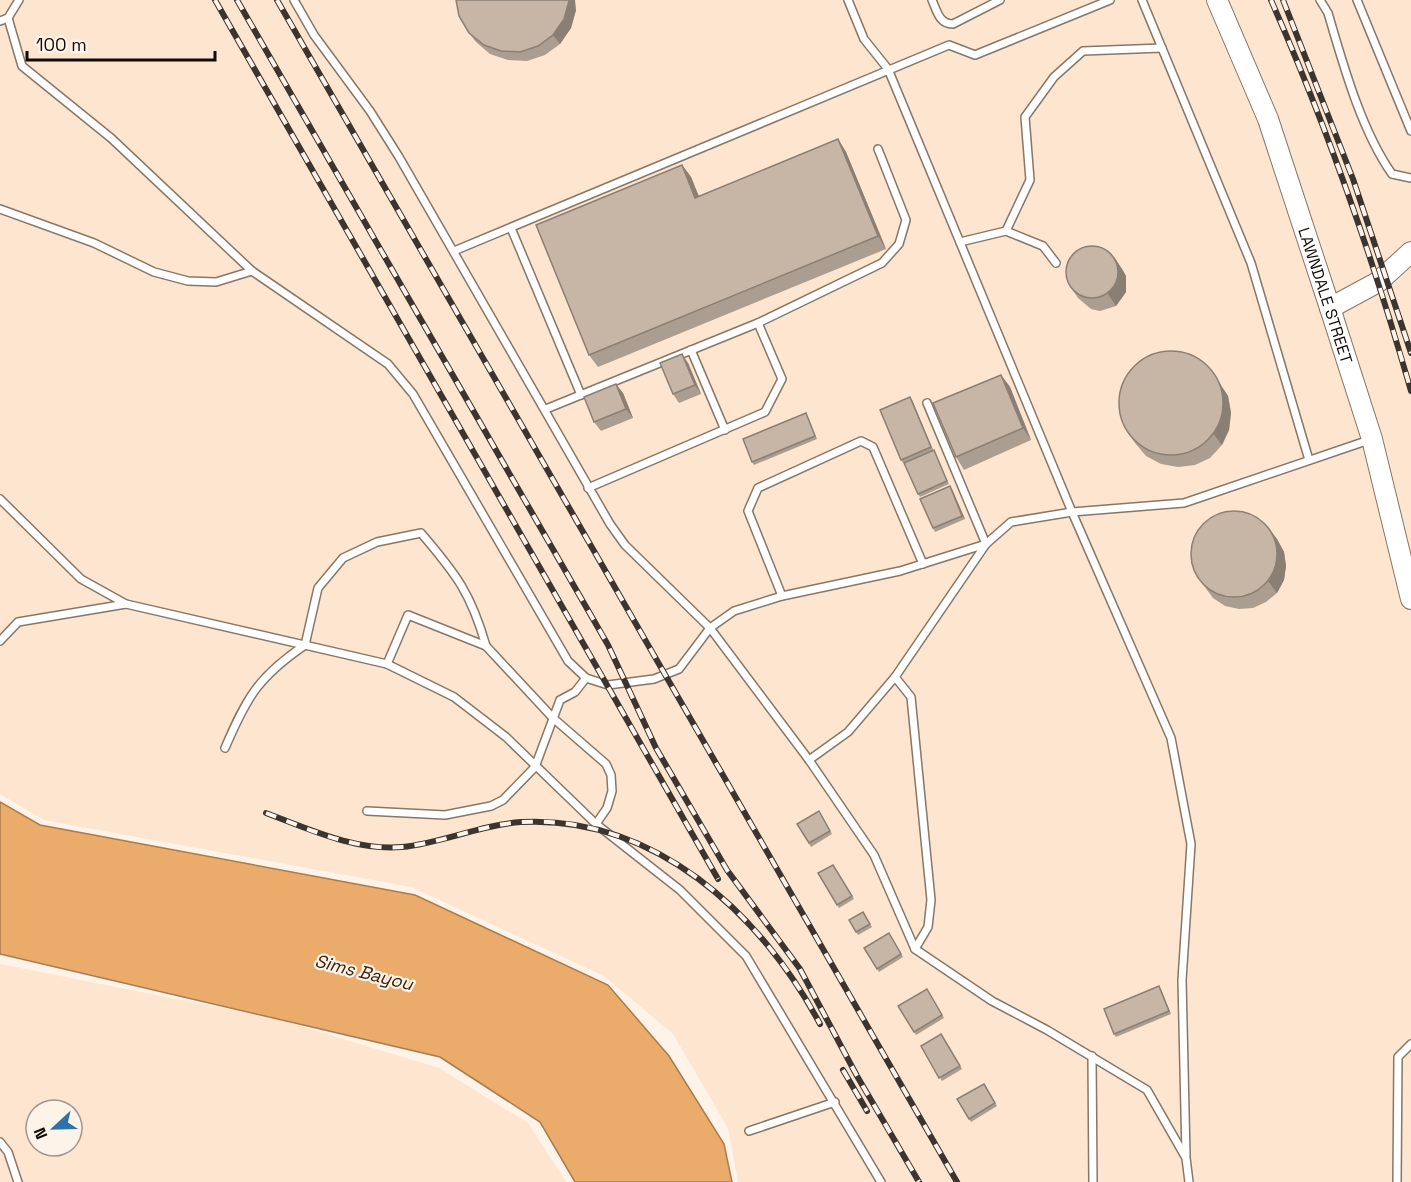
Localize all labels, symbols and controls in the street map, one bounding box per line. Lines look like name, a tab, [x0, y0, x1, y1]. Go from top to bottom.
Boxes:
scale bar	[27, 24, 214, 62]
text: 100 m	[36, 33, 87, 56]
street label: LAWNDALE STREET	[1294, 225, 1358, 366]
water label: Sims Bayou	[313, 949, 416, 996]
north arrow	[24, 1098, 84, 1158]
text: N	[29, 1125, 52, 1142]

